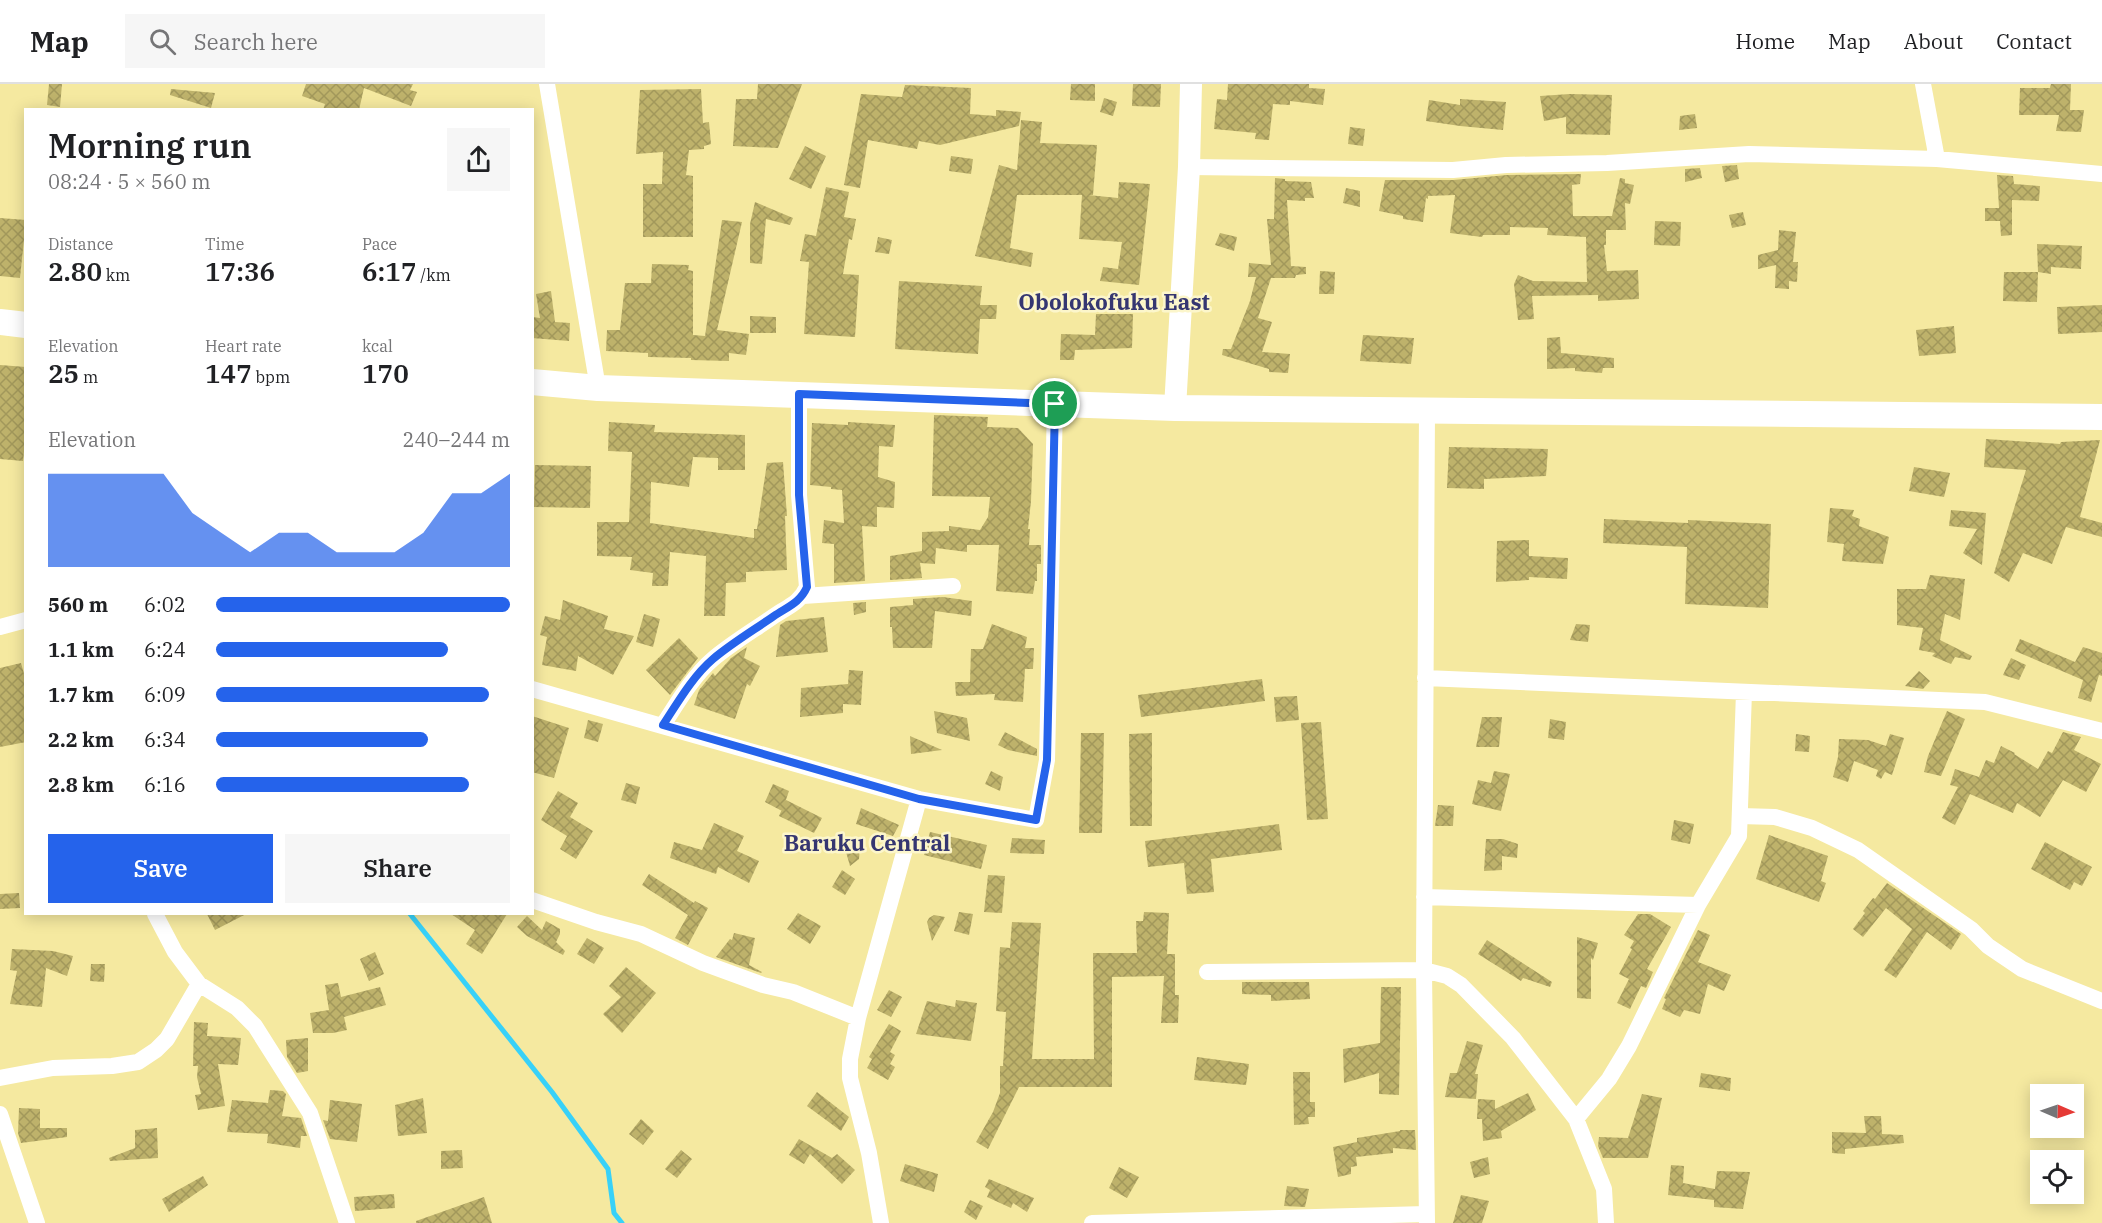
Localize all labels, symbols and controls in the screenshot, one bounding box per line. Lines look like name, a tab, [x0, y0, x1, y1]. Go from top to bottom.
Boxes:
search box	[125, 14, 545, 68]
text: Map	[30, 23, 89, 60]
icon: search	[146, 25, 179, 58]
text: Search here	[194, 27, 318, 56]
text: Home	[1735, 27, 1795, 55]
text: Map	[1828, 27, 1871, 55]
text: About	[1904, 27, 1963, 55]
text: Contact	[1996, 27, 2072, 55]
text: Morning run	[48, 124, 251, 167]
button: share	[447, 128, 510, 191]
text: 08:24 · 5 × 560 m	[48, 168, 211, 195]
text: Distance	[48, 234, 113, 254]
text: Time	[205, 234, 244, 254]
text: Pace	[362, 234, 397, 254]
text: 2.80	[48, 254, 102, 288]
text: 17:36	[205, 254, 275, 288]
text: 6:17	[362, 254, 417, 288]
text: km	[102, 265, 130, 285]
text: /km	[417, 265, 451, 285]
district label: Obolokofuku East	[1018, 287, 1210, 316]
text: Elevation	[48, 336, 118, 356]
text: Heart rate	[205, 336, 282, 356]
text: kcal	[362, 336, 393, 356]
text: 25	[48, 356, 79, 390]
text: 147	[205, 356, 252, 390]
text: 170	[362, 356, 409, 390]
text: m	[79, 367, 98, 387]
text: bpm	[252, 367, 290, 387]
pin	[1029, 378, 1080, 429]
icon: arrive	[1038, 387, 1071, 420]
text: Elevation	[48, 426, 136, 453]
text: 240–244 m	[403, 426, 510, 453]
text: 560 m	[48, 591, 108, 618]
text: 6:02	[144, 591, 186, 618]
text: 1.1 km	[48, 636, 114, 663]
text: 6:24	[144, 636, 186, 663]
text: 1.7 km	[48, 681, 114, 708]
text: 6:09	[144, 681, 186, 708]
text: 2.2 km	[48, 726, 114, 753]
text: 6:34	[144, 726, 186, 753]
text: 2.8 km	[48, 771, 114, 798]
text: 6:16	[144, 771, 186, 798]
district label: Baruku Central	[784, 828, 950, 857]
button: Save	[48, 834, 273, 903]
button: Share	[285, 834, 510, 903]
north arrow	[2030, 1084, 2084, 1138]
map controls	[2030, 1084, 2084, 1204]
button: locate	[2030, 1150, 2084, 1204]

